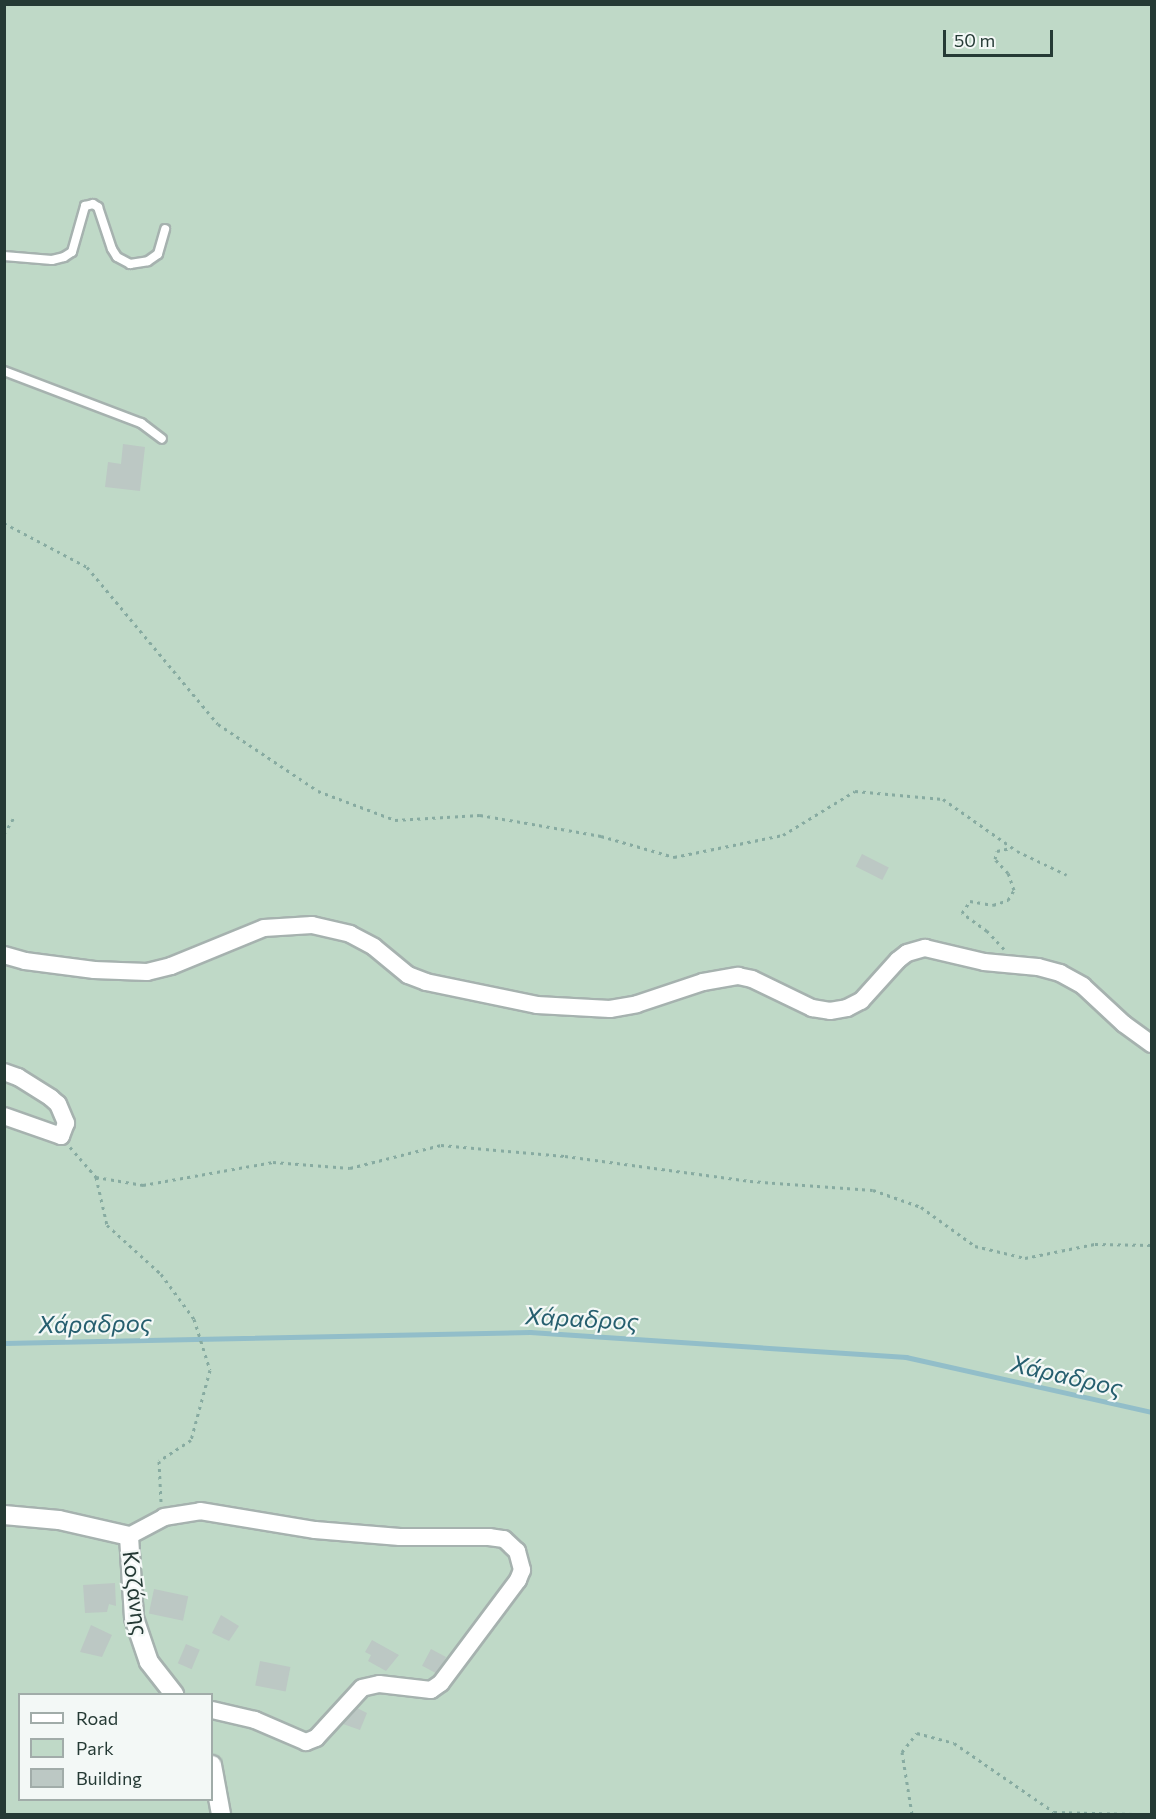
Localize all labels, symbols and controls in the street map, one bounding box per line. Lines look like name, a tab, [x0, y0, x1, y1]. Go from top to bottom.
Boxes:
scale bar	[946, 18, 1056, 56]
text: 50 m	[954, 29, 995, 51]
water label: Χάραδρος	[525, 1301, 639, 1335]
water label: Χάραδρος	[38, 1308, 152, 1338]
water label: Χάραδρος	[1008, 1348, 1126, 1402]
street label: Κοζάνης	[118, 1549, 154, 1637]
legend	[18, 1693, 213, 1801]
text: Road	[76, 1707, 118, 1729]
text: Park	[76, 1737, 114, 1759]
text: Building	[76, 1767, 142, 1789]

